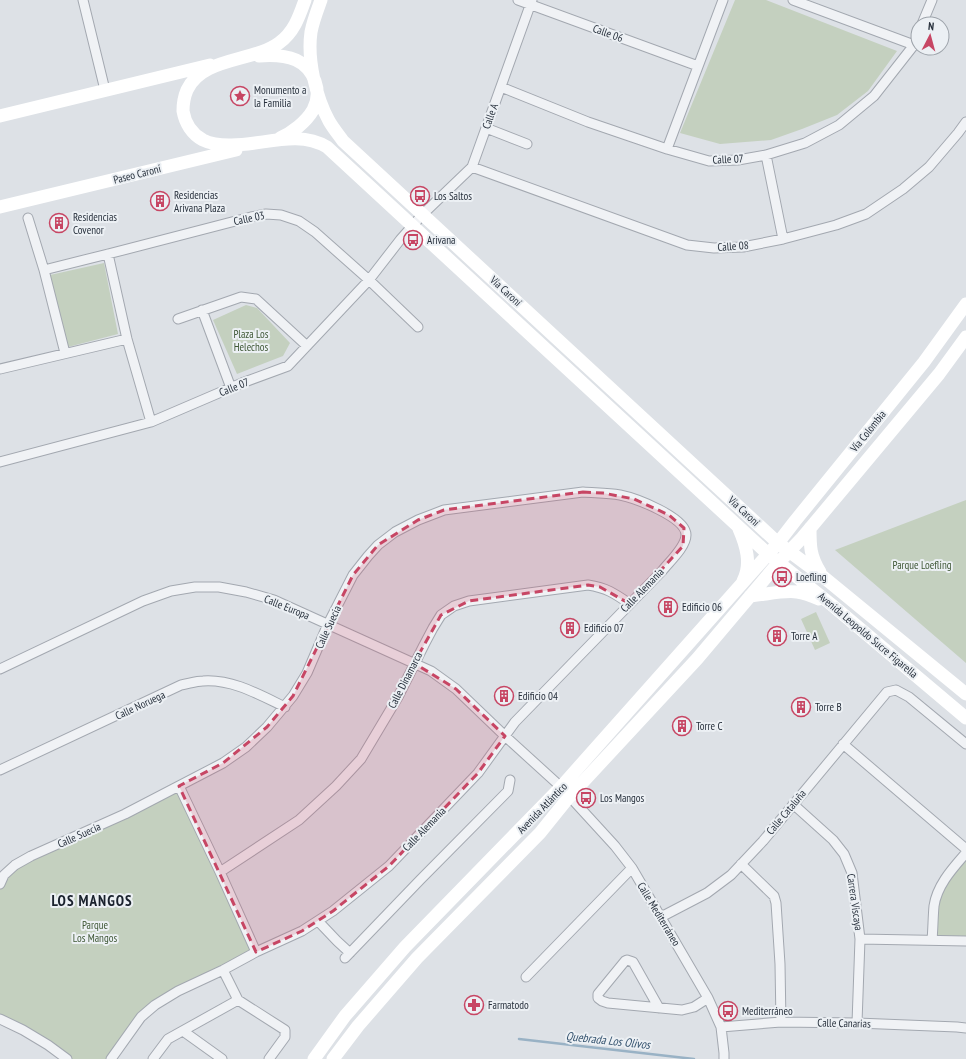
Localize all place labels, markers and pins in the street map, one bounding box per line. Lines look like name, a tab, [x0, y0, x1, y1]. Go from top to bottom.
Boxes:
place label: Monumento a la Familia	[254, 83, 306, 110]
place icon: Monumento a la Familia	[229, 85, 251, 107]
bus stop icon: Los Saltos	[409, 185, 431, 207]
place label: Residencias Arivana Plaza	[174, 188, 225, 215]
place label: Los Saltos	[434, 189, 472, 203]
building icon: Residencias Arivana Plaza	[149, 190, 171, 212]
place label: Residencias Covenor	[73, 210, 117, 237]
building icon: Residencias Covenor	[48, 212, 70, 234]
bus stop icon: Arivana	[402, 229, 424, 251]
place label: Arivana	[427, 233, 456, 247]
bus stop icon: Loefling	[771, 566, 793, 588]
place label: Loefling	[796, 570, 827, 584]
building icon: Edificio 06	[657, 596, 679, 618]
place label: Edificio 06	[682, 600, 722, 614]
building icon: Edificio 07	[559, 617, 581, 639]
place label: Edificio 07	[584, 621, 624, 635]
building icon: Torre A	[766, 625, 788, 647]
place label: Torre A	[791, 629, 818, 643]
building icon: Edificio 04	[493, 685, 515, 707]
place label: Edificio 04	[518, 689, 558, 703]
building icon: Torre B	[790, 696, 812, 718]
place label: Torre B	[815, 700, 842, 714]
building icon: Torre C	[671, 715, 693, 737]
place label: Torre C	[696, 719, 722, 733]
bus stop icon: Los Mangos	[575, 787, 597, 809]
place label: Los Mangos	[600, 791, 645, 805]
pharmacy icon: Farmatodo	[463, 994, 485, 1016]
place label: Farmatodo	[488, 998, 529, 1012]
bus stop icon: Mediterráneo	[717, 1000, 739, 1022]
place label: Mediterráneo	[742, 1004, 793, 1018]

